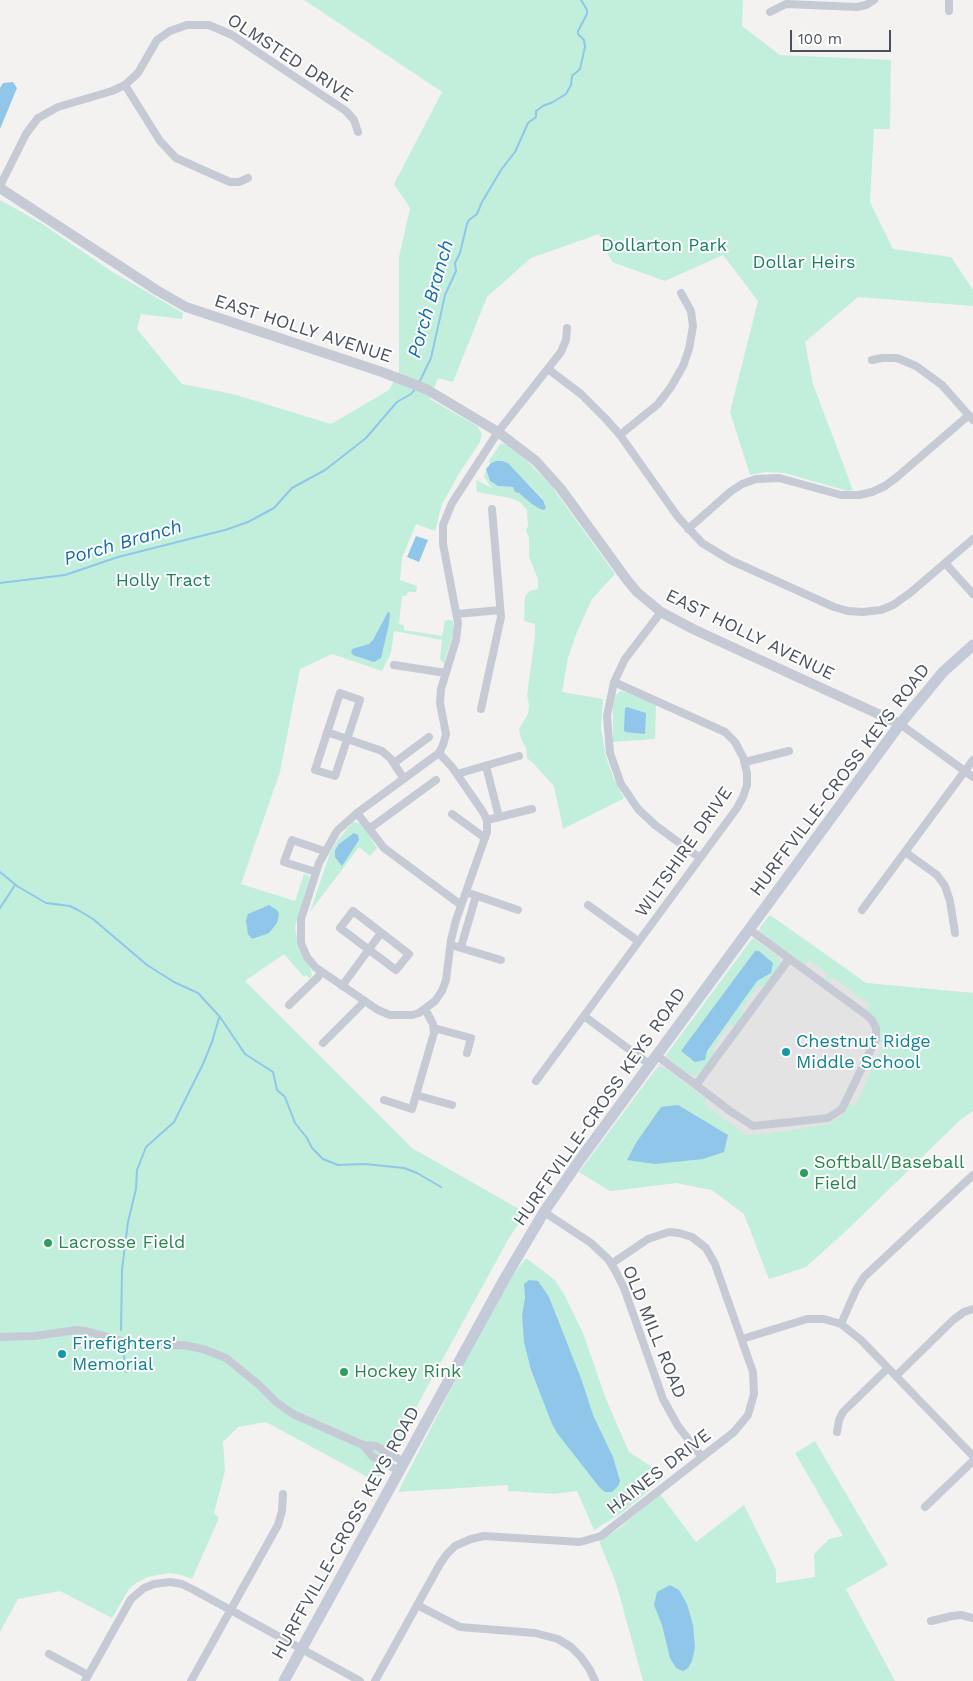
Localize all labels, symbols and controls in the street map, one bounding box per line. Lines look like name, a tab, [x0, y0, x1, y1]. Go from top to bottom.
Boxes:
street label: OLMSTED DRIVE	[223, 9, 357, 107]
scale bar	[793, 20, 894, 52]
text: 100 m	[798, 30, 842, 48]
park label: Dollarton Park	[601, 235, 727, 257]
water label: Porch Branch	[403, 237, 459, 361]
park label: Dollar Heirs	[752, 252, 856, 274]
street label: EAST HOLLY AVENUE	[212, 290, 394, 368]
water label: Porch Branch	[61, 515, 185, 571]
park label: Holly Tract	[116, 570, 210, 592]
street label: EAST HOLLY AVENUE	[662, 585, 838, 685]
street label: HURFFVILLE-CROSS KEYS ROAD	[745, 659, 935, 901]
street label: WILTSHIRE DRIVE	[631, 783, 737, 921]
street label: HURFFVILLE-CROSS KEYS ROAD	[509, 984, 691, 1230]
place label: Chestnut Ridge Middle School	[796, 1031, 931, 1074]
marker: Chestnut Ridge Middle School	[780, 1046, 792, 1058]
place label: Softball/Baseball Field	[814, 1152, 965, 1194]
marker: Softball/Baseball Field	[798, 1167, 810, 1179]
place label: Lacrosse Field	[58, 1232, 185, 1254]
marker: Lacrosse Field	[42, 1237, 54, 1249]
street label: OLD MILL ROAD	[617, 1262, 691, 1402]
place label: Firefighters' Memorial	[72, 1333, 176, 1376]
marker: Firefighters' Memorial	[56, 1348, 68, 1360]
place label: Hockey Rink	[354, 1361, 461, 1383]
marker: Hockey Rink	[338, 1366, 350, 1378]
street label: HURFFVILLE-CROSS KEYS ROAD	[267, 1403, 425, 1663]
street label: HAINES DRIVE	[603, 1425, 715, 1519]

